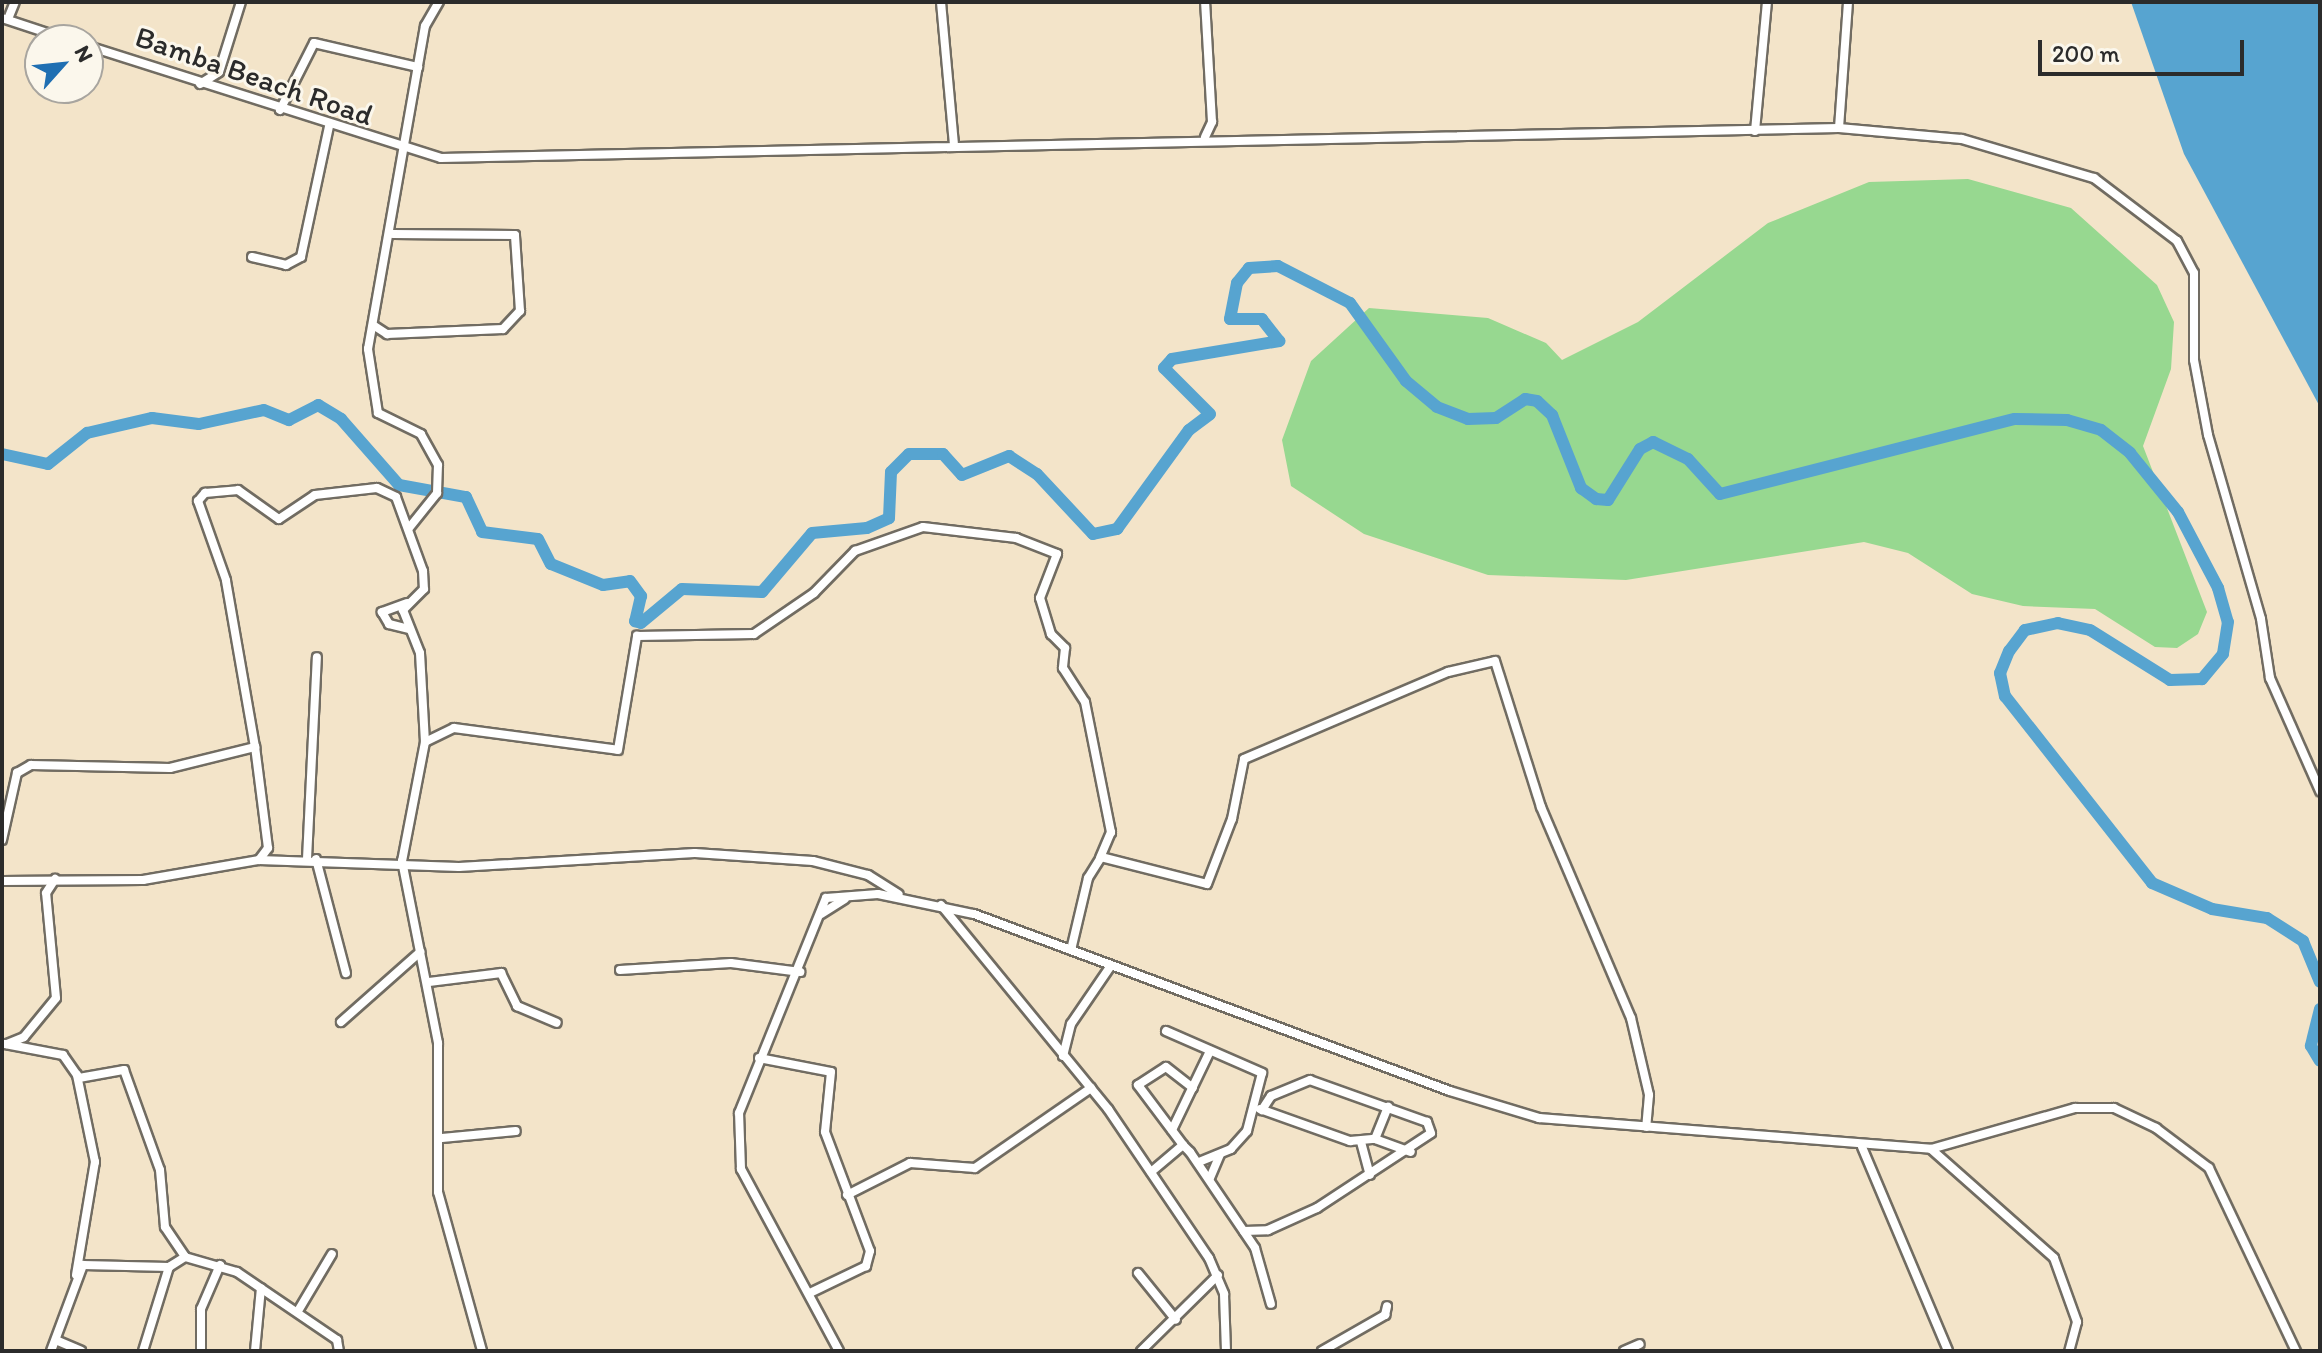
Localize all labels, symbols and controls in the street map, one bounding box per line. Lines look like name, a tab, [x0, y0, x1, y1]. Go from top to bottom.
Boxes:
street label: Bamba Beach Road	[132, 19, 376, 133]
north arrow	[24, 24, 104, 104]
scale bar	[2042, 24, 2248, 74]
text: 200 m	[2052, 39, 2120, 68]
text: N	[69, 41, 99, 67]

